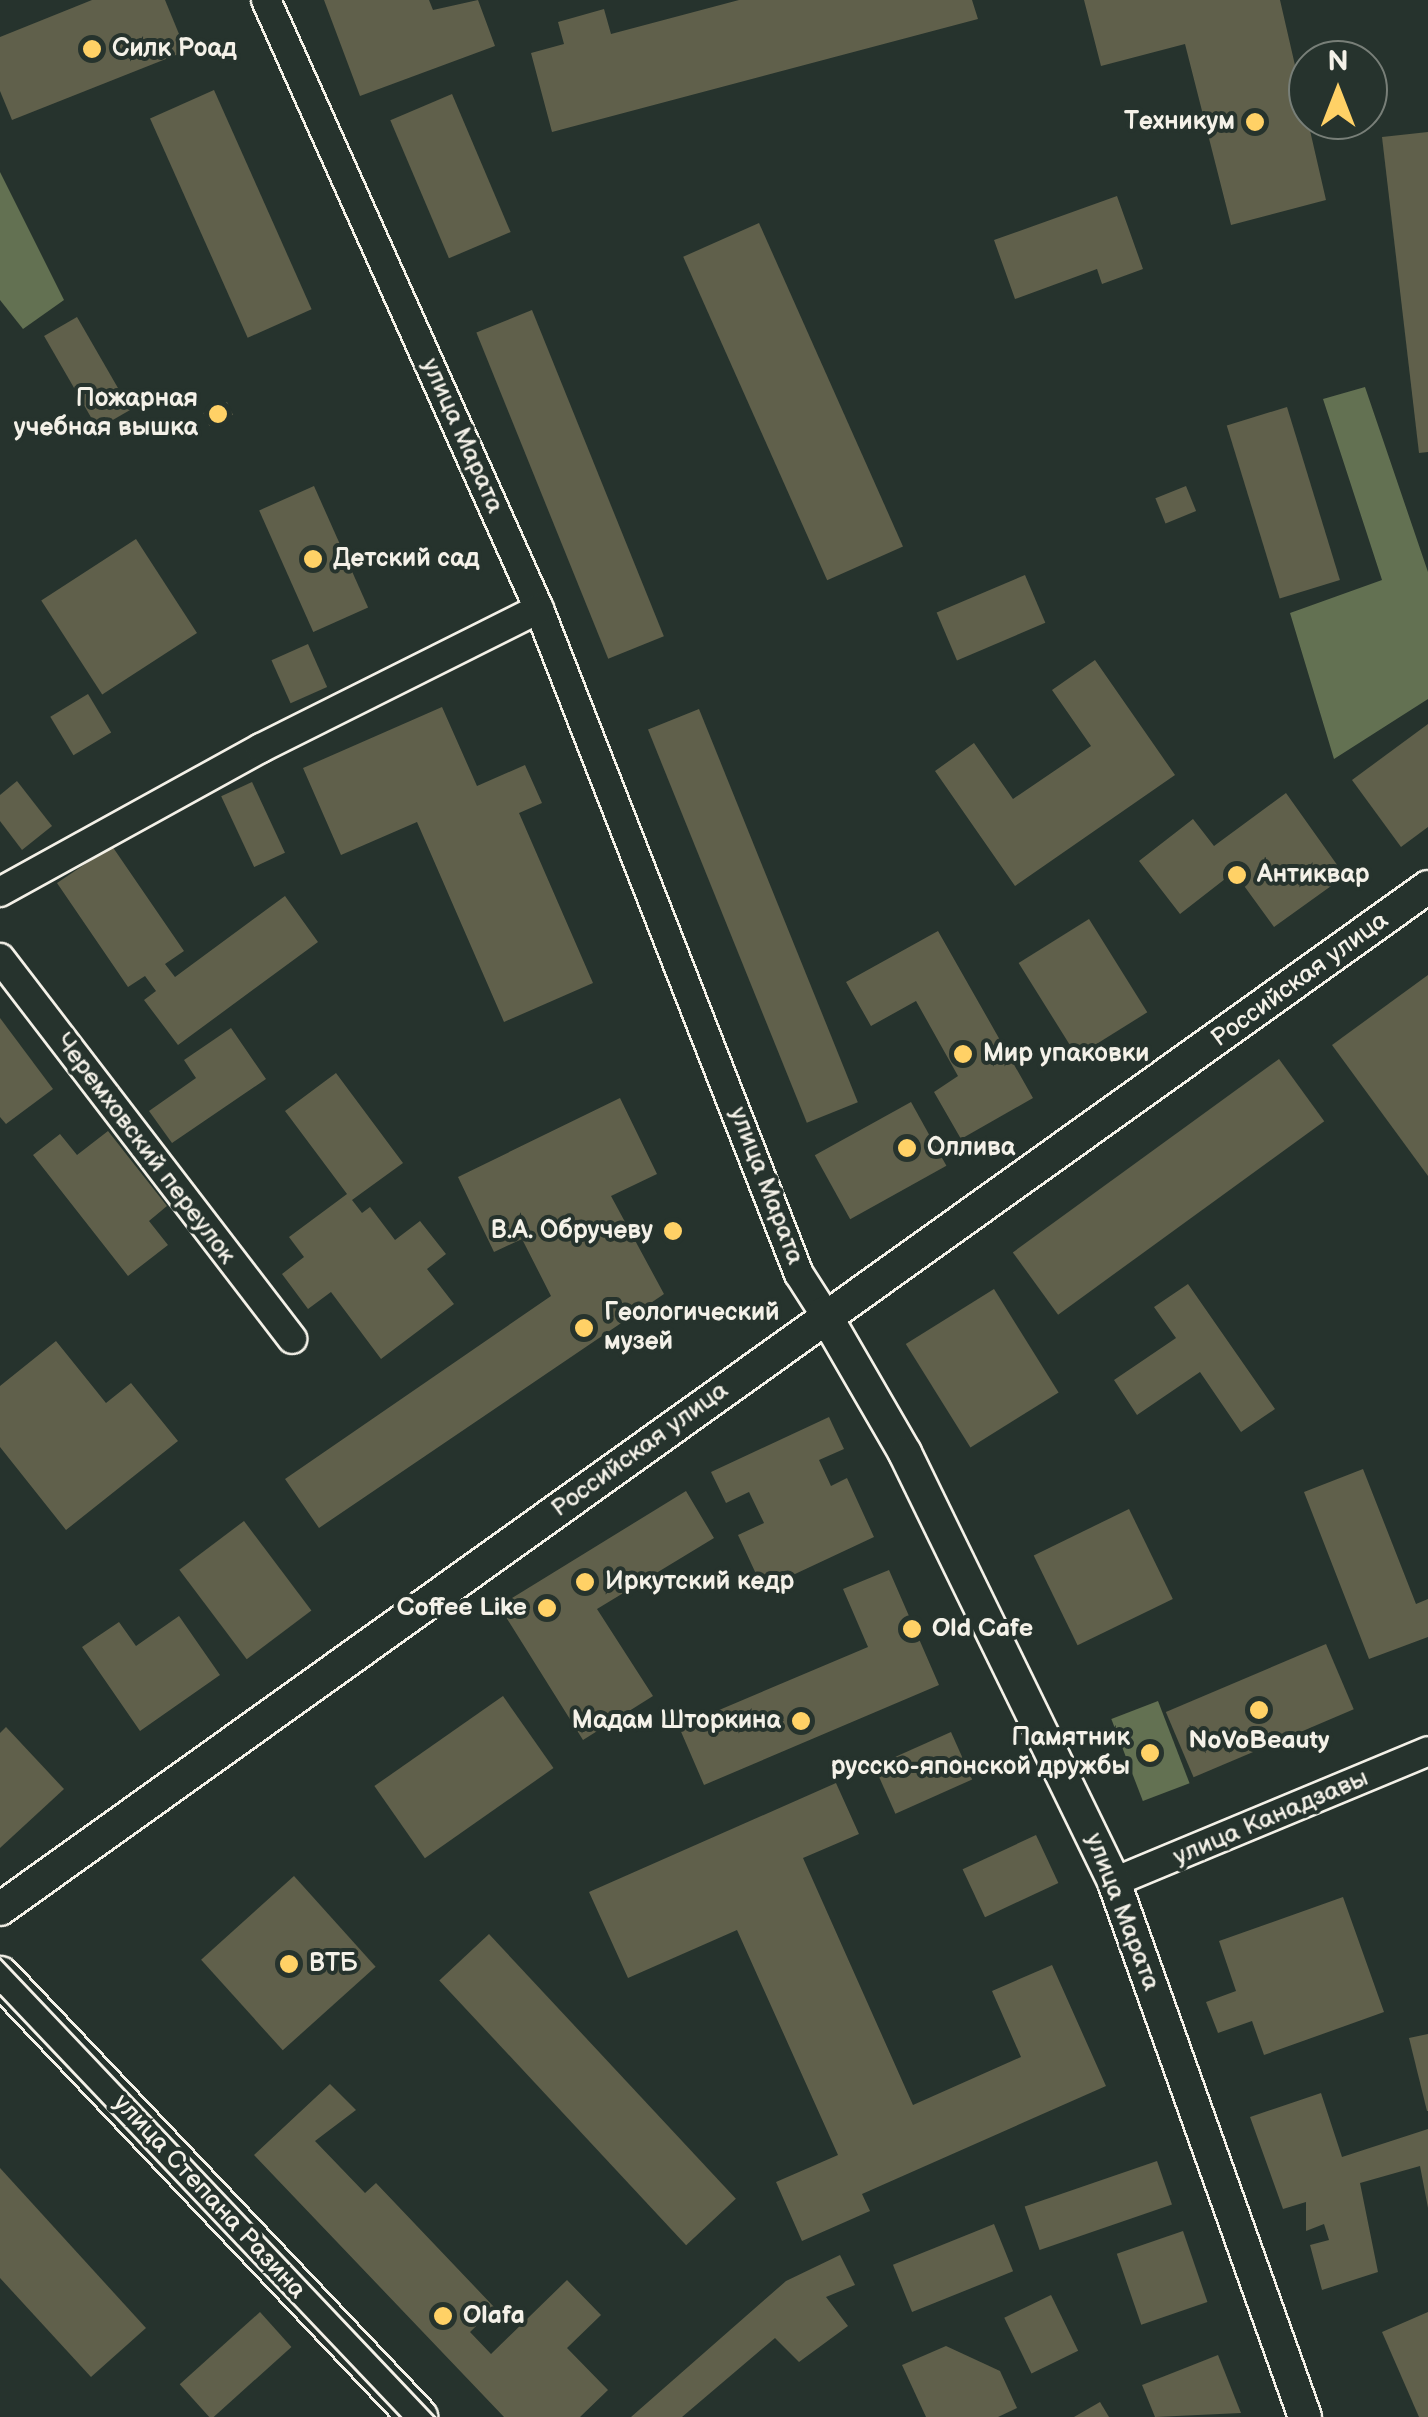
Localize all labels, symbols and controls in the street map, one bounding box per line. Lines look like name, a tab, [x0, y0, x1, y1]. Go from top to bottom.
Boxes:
place label: Силк Роад	[112, 34, 237, 64]
marker: Силк Роад	[81, 38, 103, 60]
north arrow	[1288, 40, 1388, 140]
text: N	[1327, 45, 1349, 78]
place label: Техникум	[1124, 107, 1235, 137]
marker: Техникум	[1244, 111, 1266, 133]
street label: улица Марата	[414, 354, 510, 518]
place label: Пожарная учебная вышка	[14, 385, 198, 444]
marker: Пожарная учебная вышка	[207, 403, 229, 425]
place label: Детский сад	[333, 544, 479, 574]
marker: Детский сад	[302, 548, 324, 570]
place label: Антиквар	[1257, 860, 1369, 890]
marker: Антиквар	[1226, 864, 1248, 886]
street label: Российская улица	[1206, 906, 1394, 1054]
street label: Черемховский переулок	[48, 1028, 242, 1270]
place label: Мир упаковки	[983, 1039, 1149, 1069]
marker: Мир упаковки	[952, 1043, 974, 1065]
street label: улица Марата	[722, 1103, 810, 1269]
place label: Оллива	[927, 1133, 1015, 1163]
marker: Оллива	[896, 1137, 918, 1159]
place label: В.А. Обручеву	[491, 1216, 653, 1246]
marker: В.А. Обручеву	[662, 1220, 684, 1242]
place label: Геологический музей	[604, 1299, 780, 1358]
marker: Геологический музей	[573, 1317, 595, 1339]
street label: Российская улица	[546, 1376, 734, 1524]
place label: Иркутский кедр	[605, 1567, 794, 1597]
marker: Иркутский кедр	[574, 1571, 596, 1593]
place label: Coffee Like	[397, 1593, 527, 1623]
marker: Coffee Like	[536, 1597, 558, 1619]
place label: Old Cafe	[932, 1614, 1033, 1644]
marker: Old Cafe	[901, 1618, 923, 1640]
marker: NoVoBeauty	[1248, 1699, 1270, 1721]
place label: Мадам Шторкина	[572, 1706, 781, 1736]
marker: Мадам Шторкина	[790, 1710, 812, 1732]
place label: Памятник русско-японской дружбы	[831, 1724, 1130, 1783]
place label: NoVoBeauty	[1189, 1726, 1329, 1756]
marker: Памятник русско-японской дружбы	[1139, 1742, 1161, 1764]
street label: улица Канадзавы	[1169, 1763, 1373, 1873]
street label: улица Марата	[1078, 1829, 1166, 1995]
place label: ВТБ	[309, 1949, 358, 1979]
marker: ВТБ	[278, 1953, 300, 1975]
street label: улица Степана Разина	[106, 2088, 312, 2306]
place label: Olafa	[463, 2301, 525, 2331]
marker: Olafa	[432, 2305, 454, 2327]

